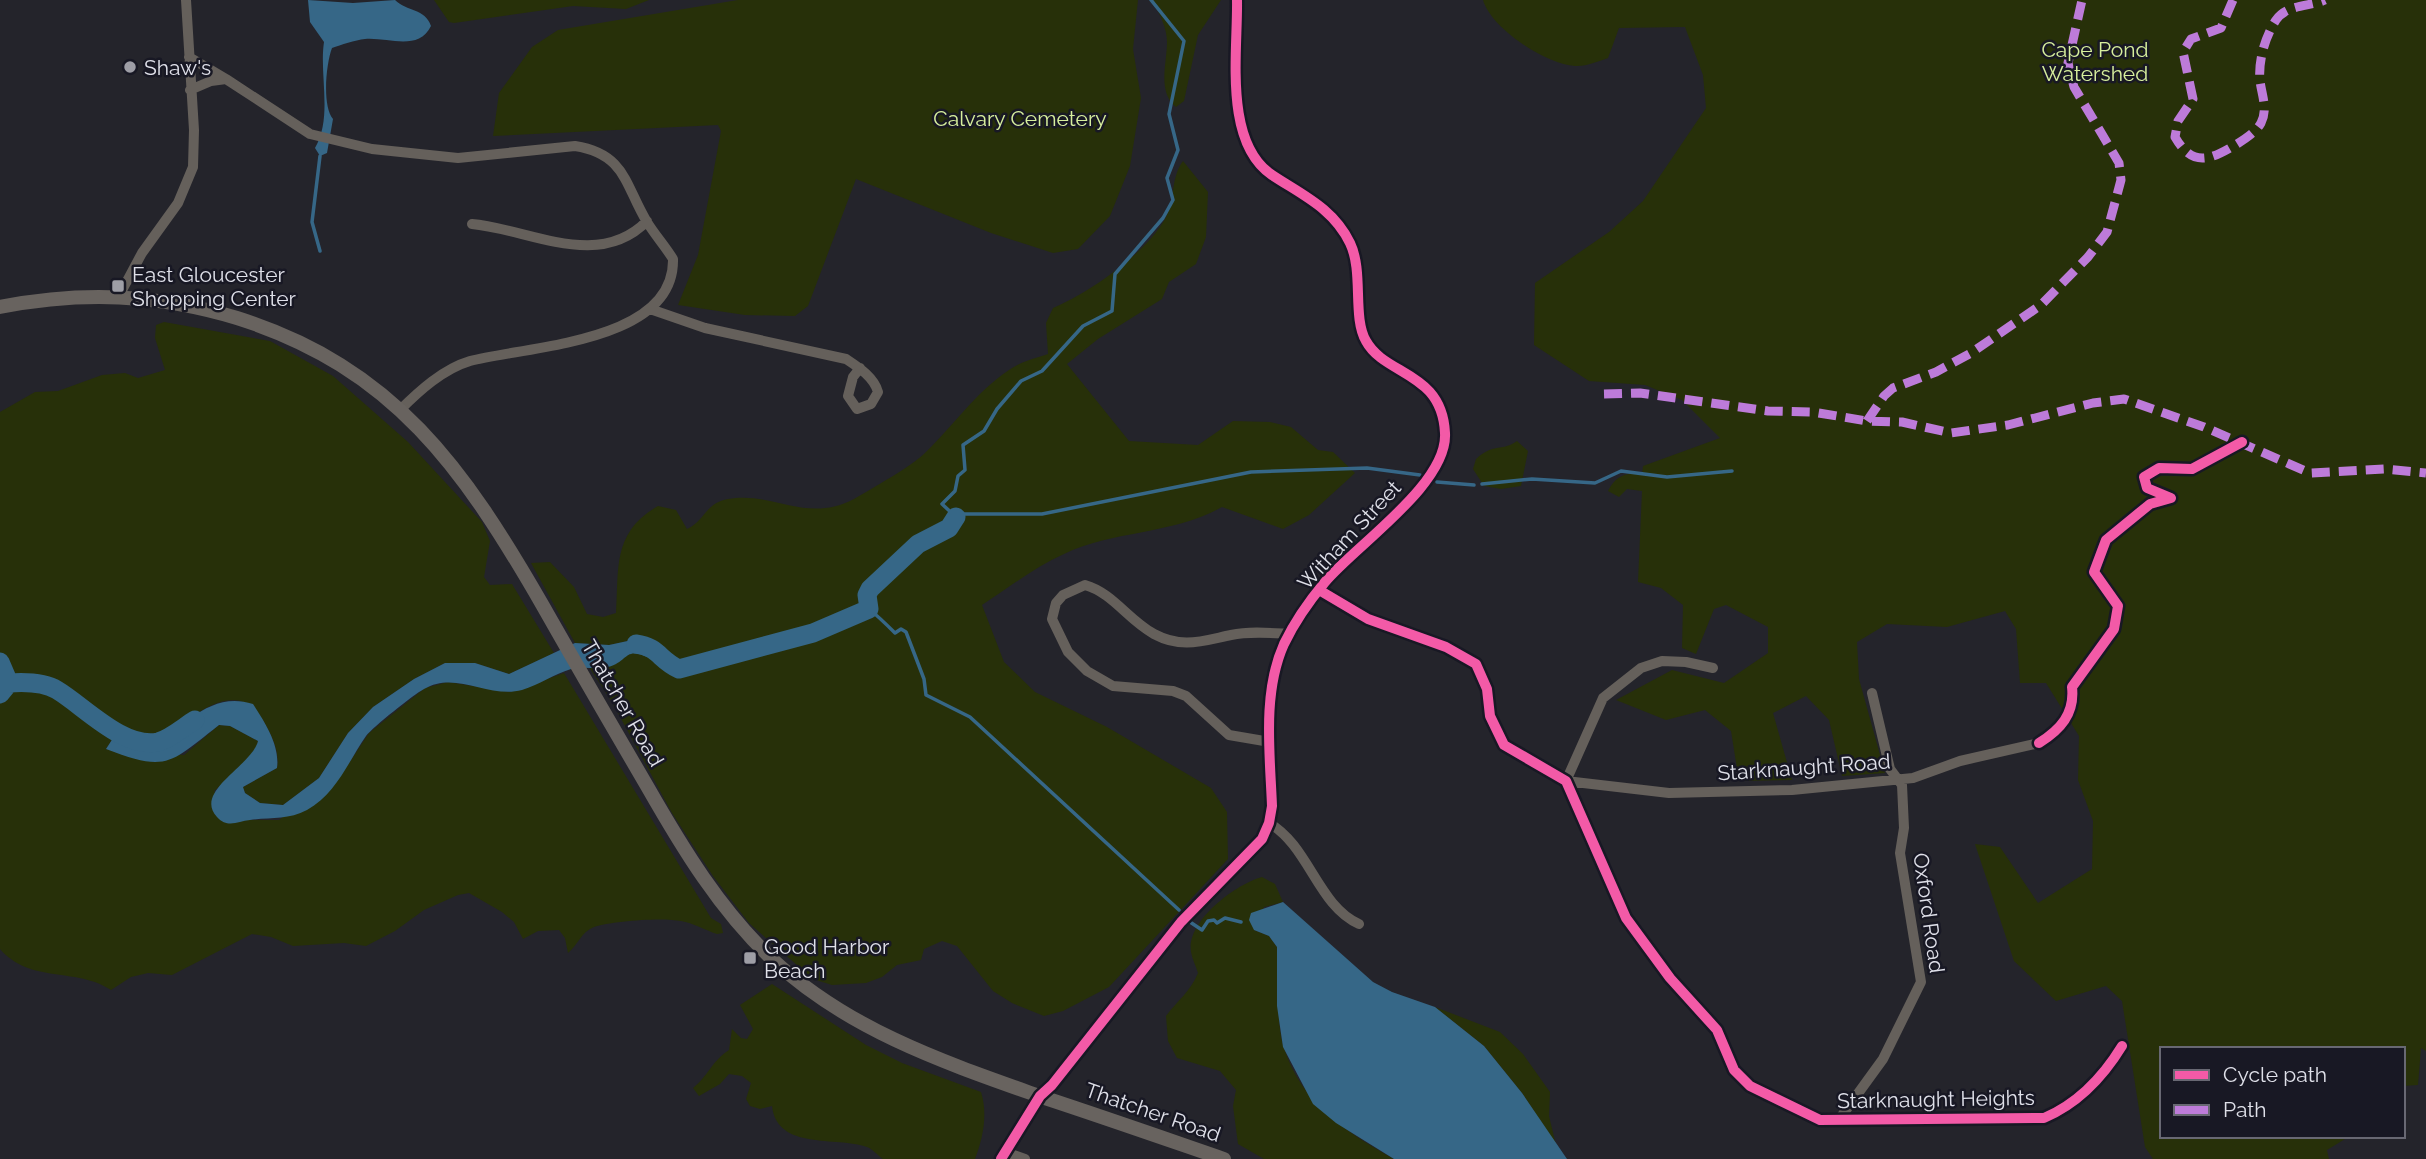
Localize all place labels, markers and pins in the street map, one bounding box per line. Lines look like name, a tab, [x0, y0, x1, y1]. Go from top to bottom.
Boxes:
place label: Shaw's	[144, 55, 211, 80]
marker: Shaw's	[122, 59, 138, 75]
place label: East Gloucester Shopping Center	[132, 262, 297, 311]
marker: East Gloucester Shopping Center	[110, 278, 126, 294]
place label: Good Harbor Beach	[764, 934, 890, 983]
marker: Good Harbor Beach	[742, 950, 758, 966]

